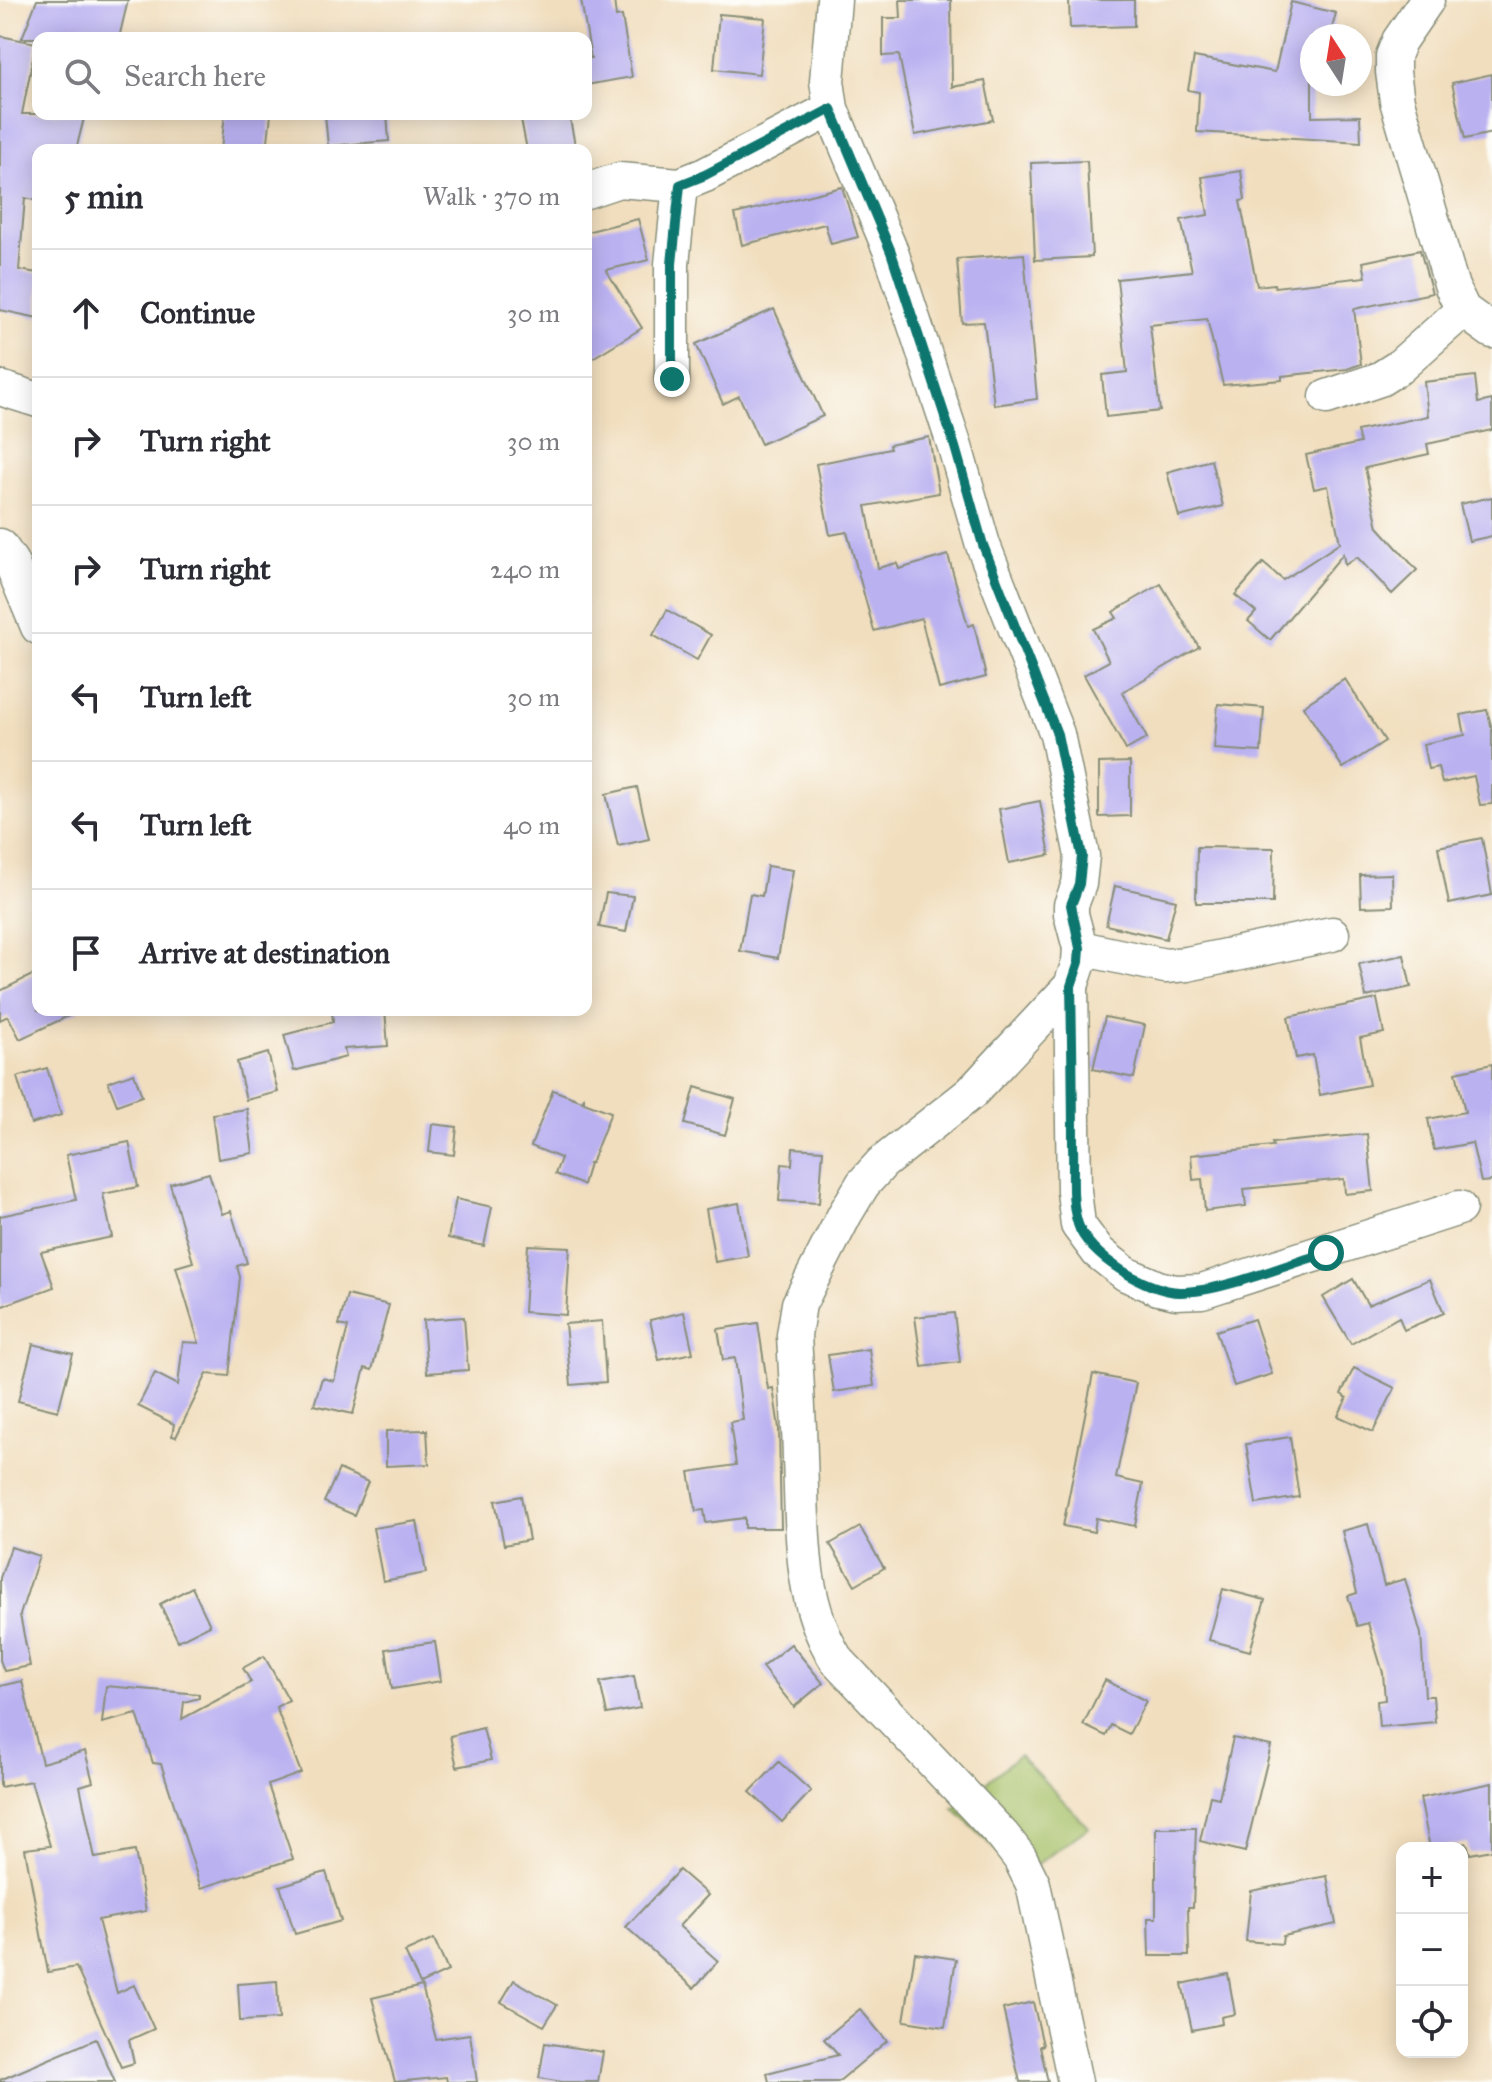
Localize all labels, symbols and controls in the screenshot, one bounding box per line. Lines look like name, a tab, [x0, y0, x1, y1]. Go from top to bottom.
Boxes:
north arrow	[1300, 24, 1372, 96]
search box	[32, 32, 592, 120]
icon: search	[60, 54, 104, 98]
text: Search here	[124, 58, 266, 94]
text: 5 min	[64, 176, 143, 217]
text: Walk · 370 m	[423, 180, 560, 212]
icon: ahead	[64, 291, 108, 335]
text: Continue	[140, 295, 255, 331]
text: 30 m	[507, 297, 560, 329]
route end	[654, 361, 690, 397]
icon: right	[64, 419, 108, 463]
text: Turn right	[140, 423, 271, 459]
text: 30 m	[507, 425, 560, 457]
icon: right	[64, 547, 108, 591]
text: Turn right	[140, 551, 271, 587]
text: 240 m	[490, 553, 560, 585]
icon: left	[64, 675, 108, 719]
text: Turn left	[140, 679, 251, 715]
text: 30 m	[507, 681, 560, 713]
icon: left	[64, 803, 108, 847]
text: Turn left	[140, 807, 251, 843]
text: 40 m	[503, 809, 560, 841]
icon: arrive	[64, 931, 108, 975]
text: Arrive at destination	[140, 935, 390, 971]
route start	[1308, 1235, 1344, 1271]
map controls	[1396, 1842, 1468, 2058]
button: +	[1396, 1842, 1468, 1914]
button: −	[1396, 1914, 1468, 1986]
button: locate	[1396, 1986, 1468, 2058]

